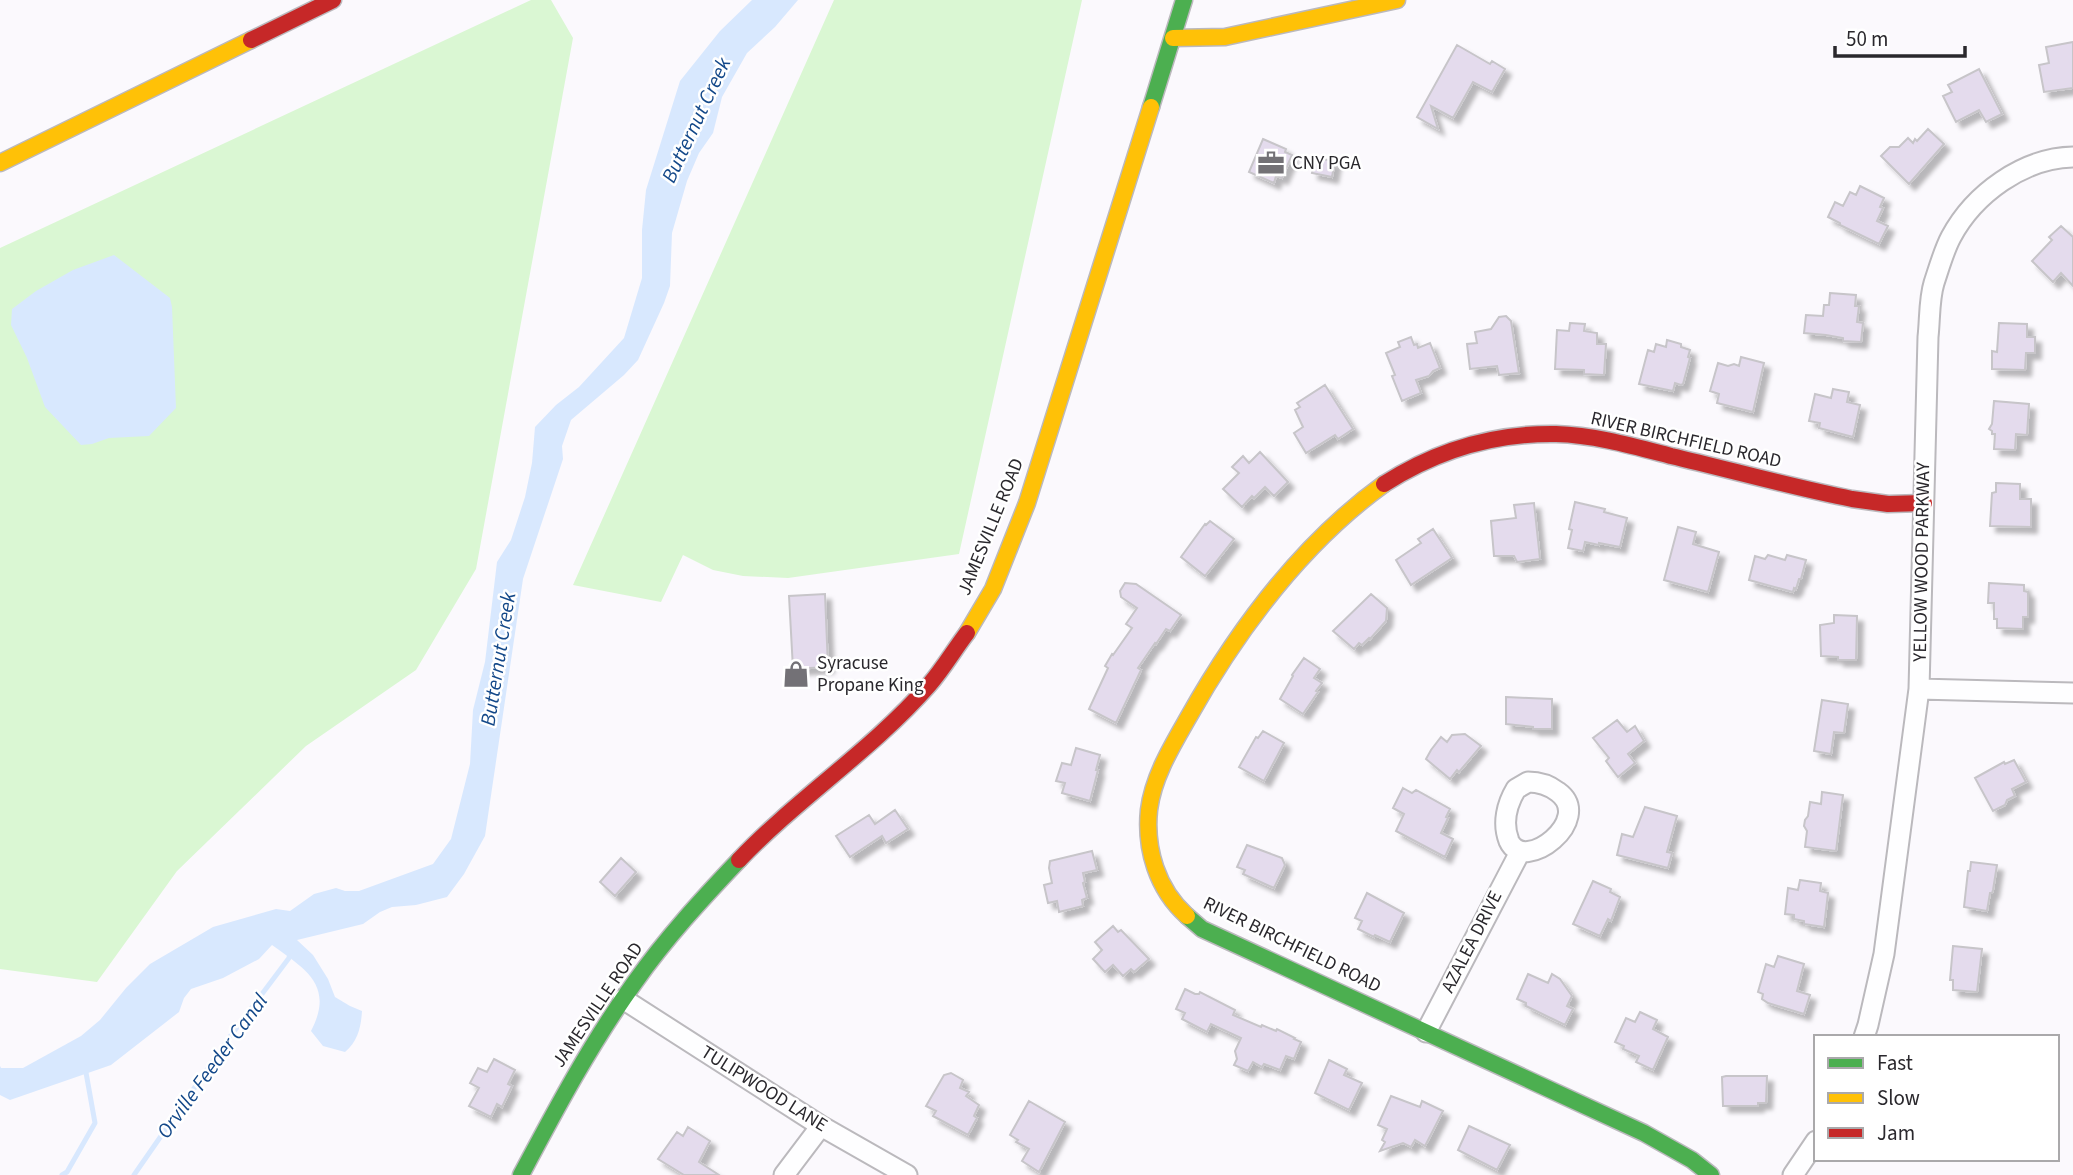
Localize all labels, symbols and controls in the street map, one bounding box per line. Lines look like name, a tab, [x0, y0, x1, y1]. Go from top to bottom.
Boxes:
scale bar	[1835, 14, 1965, 58]
text: 50 m	[1846, 24, 1888, 54]
water label: Butternut Creek	[654, 51, 739, 188]
office icon: CNY PGA	[1256, 148, 1286, 178]
place label: CNY PGA	[1292, 150, 1361, 177]
street label: RIVER BIRCHFIELD ROAD	[1588, 405, 1784, 475]
street label: JAMESVILLE ROAD	[951, 454, 1031, 600]
street label: YELLOW WOOD PARKWAY	[1907, 461, 1937, 663]
water label: Butternut Creek	[473, 589, 524, 728]
place label: Syracuse Propane King	[817, 650, 924, 699]
shop icon: Syracuse Propane King	[781, 659, 811, 689]
street label: AZALEA DRIVE	[1435, 886, 1509, 998]
street label: RIVER BIRCHFIELD ROAD	[1199, 890, 1385, 1000]
street label: JAMESVILLE ROAD	[546, 937, 650, 1073]
water label: Orville Feeder Canal	[149, 987, 275, 1145]
legend	[1814, 1035, 2059, 1161]
street label: TULIPWOOD LANE	[695, 1039, 833, 1139]
text: Fast	[1877, 1048, 1913, 1078]
text: Slow	[1877, 1083, 1920, 1113]
text: Jam	[1877, 1118, 1915, 1148]

